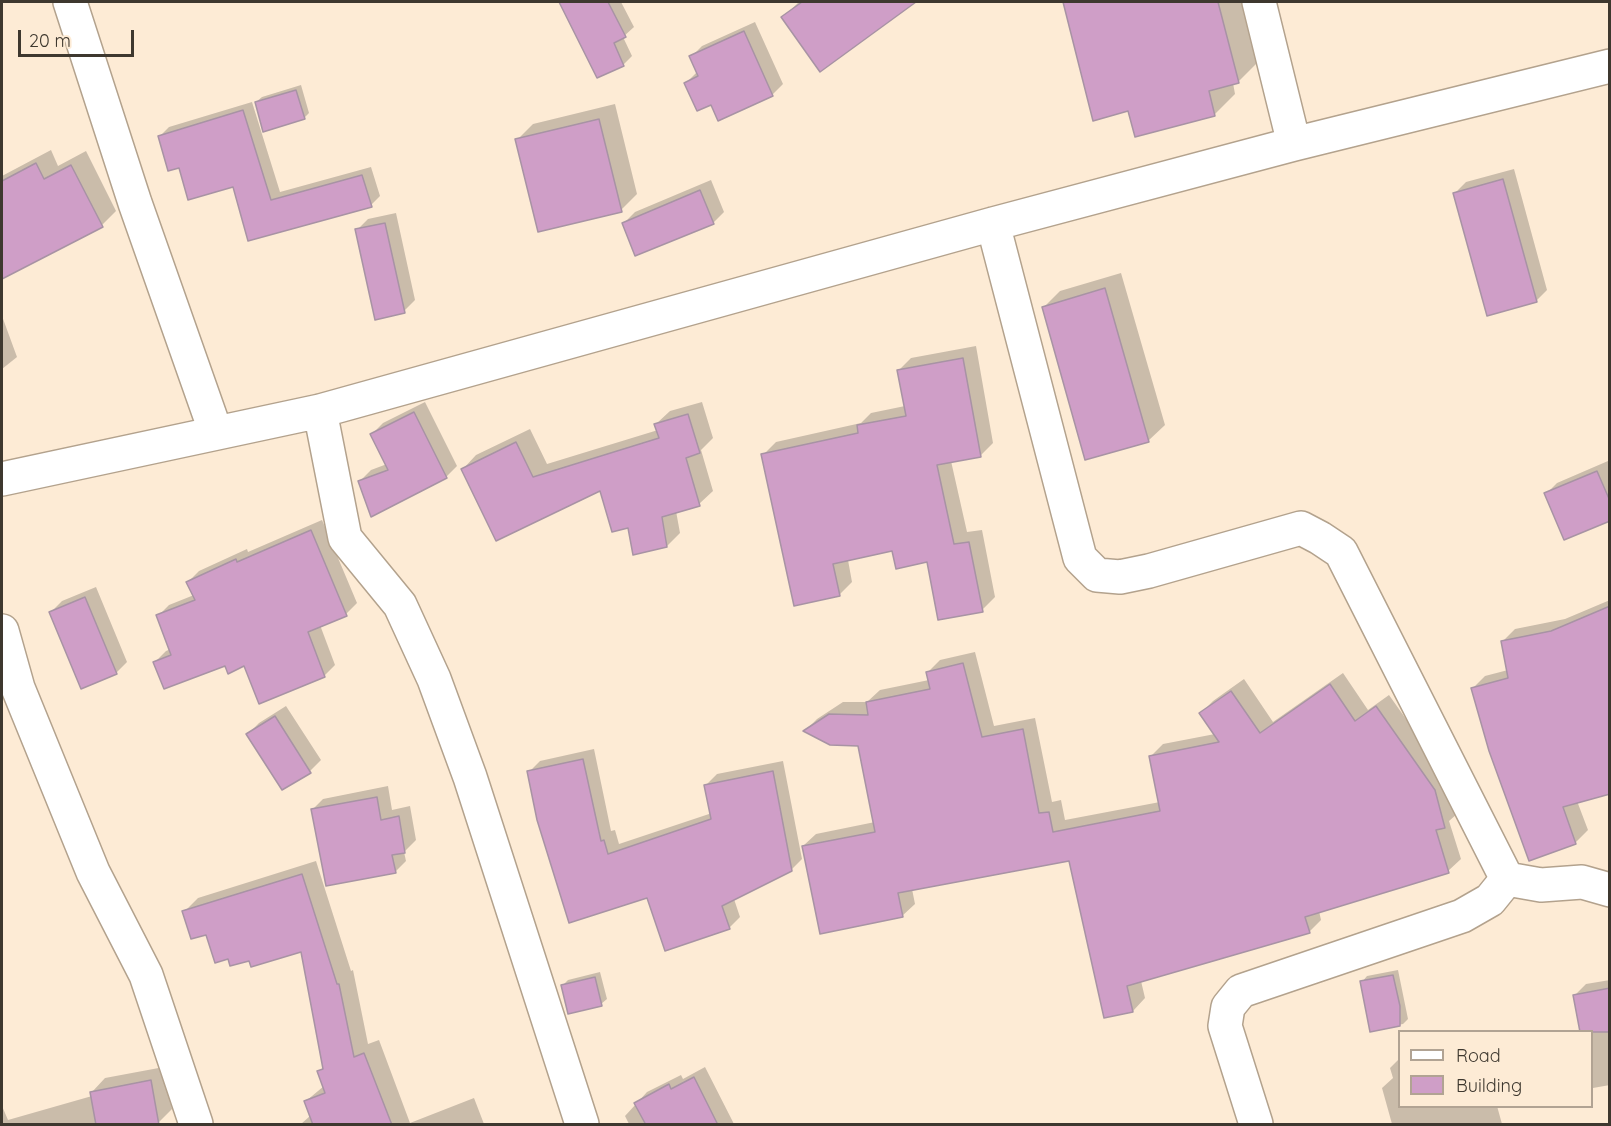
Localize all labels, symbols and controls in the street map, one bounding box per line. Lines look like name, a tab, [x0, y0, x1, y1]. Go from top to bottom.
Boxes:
scale bar	[21, 18, 136, 56]
text: 20 m	[29, 29, 71, 52]
legend	[1398, 1030, 1593, 1108]
text: Road	[1456, 1044, 1501, 1067]
text: Building	[1456, 1074, 1522, 1097]

